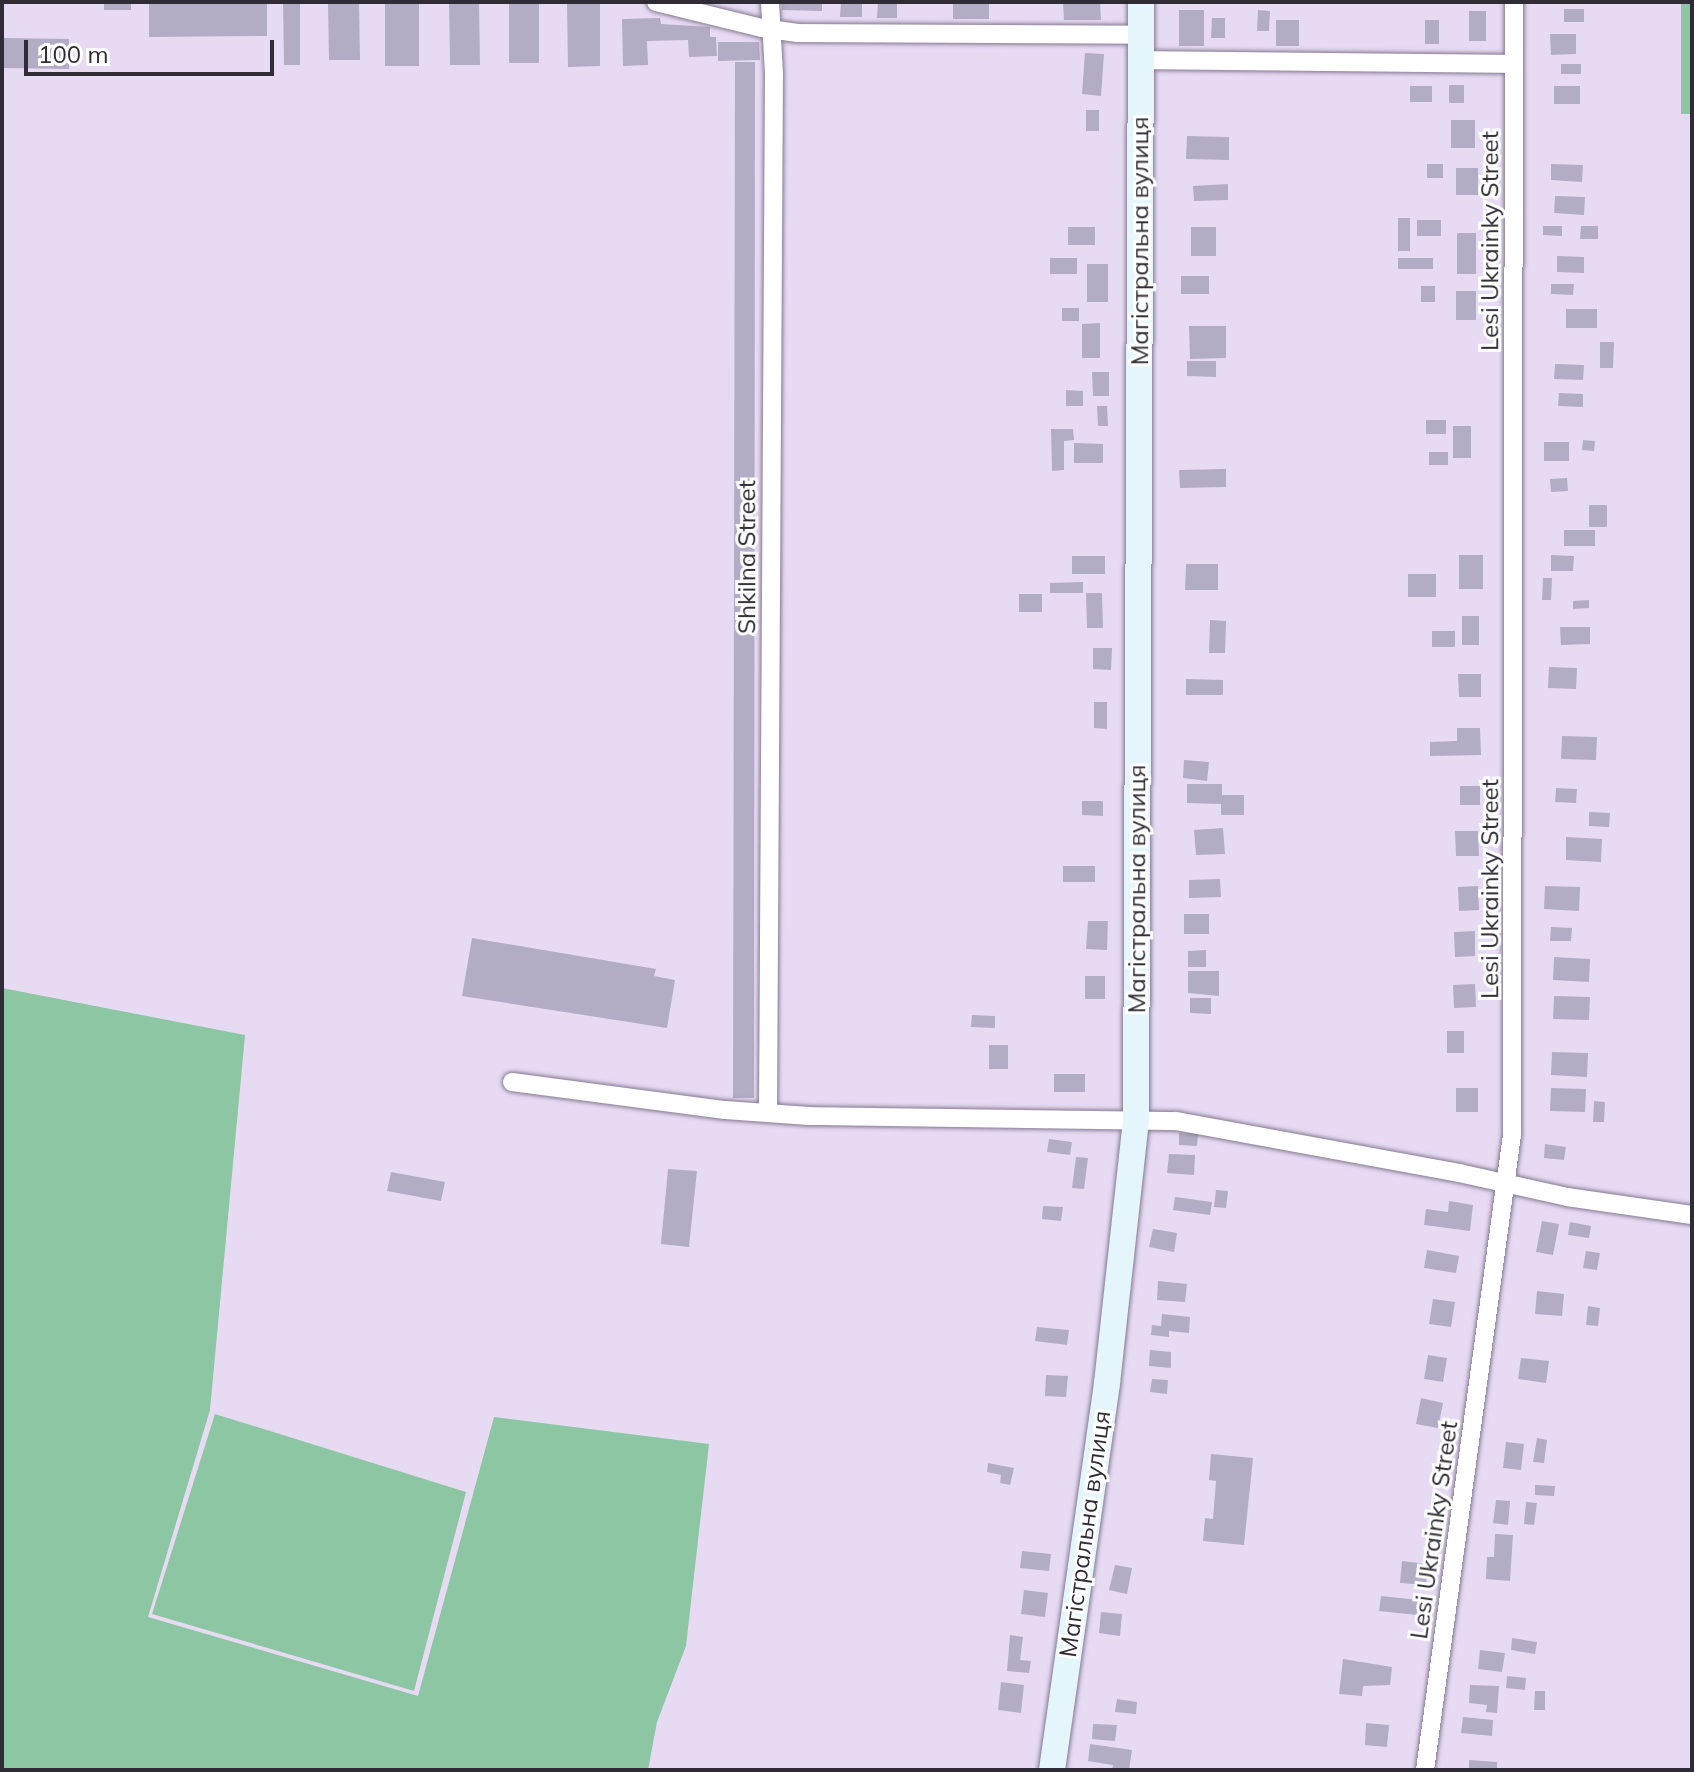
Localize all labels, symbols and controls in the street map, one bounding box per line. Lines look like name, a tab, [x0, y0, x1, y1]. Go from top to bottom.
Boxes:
scale bar	[28, 24, 278, 74]
text: 100 m	[38, 39, 109, 69]
street label: Магістральна вулиця	[1126, 117, 1154, 365]
street label: Lesi Ukrainky Street	[1476, 131, 1504, 351]
street label: Shkilna Street	[733, 480, 761, 634]
street label: Магістральна вулиця	[1123, 765, 1151, 1013]
street label: Lesi Ukrainky Street	[1476, 779, 1504, 999]
street label: Магістральна вулиця	[1053, 1409, 1117, 1659]
street label: Lesi Ukrainky Street	[1404, 1419, 1464, 1641]

